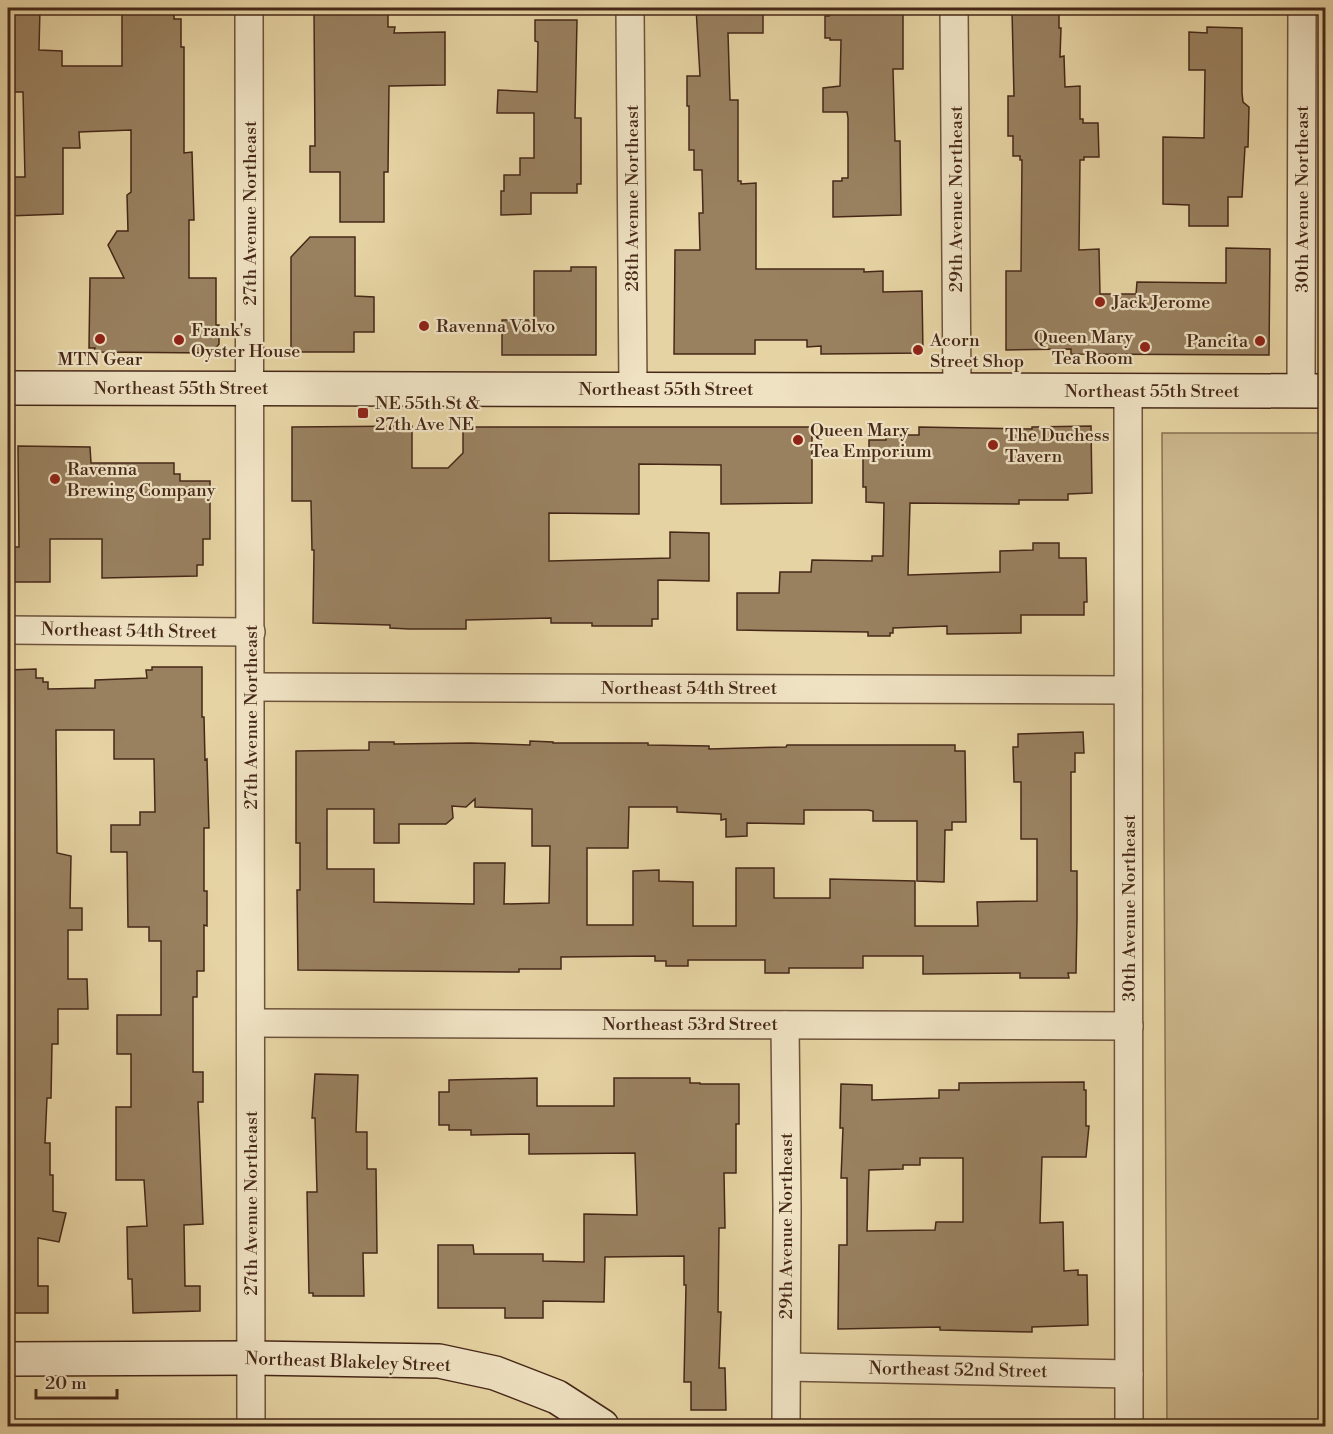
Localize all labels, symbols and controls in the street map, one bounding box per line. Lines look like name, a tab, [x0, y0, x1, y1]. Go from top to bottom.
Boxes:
street label: 28th Avenue Northeast	[621, 104, 644, 291]
street label: 29th Avenue Northeast	[945, 105, 968, 292]
street label: 30th Avenue Northeast	[1291, 105, 1314, 293]
street label: 27th Avenue Northeast	[239, 120, 262, 305]
place label: Jack Jerome	[1111, 291, 1210, 314]
marker: Jack Jerome	[1093, 295, 1107, 309]
place label: Ravenna Volvo	[436, 315, 555, 338]
place label: Frank's Oyster House	[191, 319, 300, 363]
marker: Ravenna Volvo	[417, 319, 431, 333]
place label: Queen Mary Tea Room	[1034, 326, 1133, 370]
place label: Acorn Street Shop	[929, 329, 1024, 373]
place label: Pancita	[1186, 330, 1249, 353]
marker: MTN Gear	[93, 332, 107, 346]
marker: Frank's Oyster House	[172, 333, 186, 347]
marker: Pancita	[1253, 334, 1267, 348]
marker: Queen Mary Tea Room	[1138, 340, 1152, 354]
marker: Acorn Street Shop	[911, 343, 925, 357]
place label: MTN Gear	[58, 348, 143, 371]
street label: Northeast 55th Street	[94, 377, 269, 400]
street label: Northeast 55th Street	[579, 378, 754, 401]
street label: Northeast 55th Street	[1065, 380, 1240, 403]
place label: NE 55th St & 27th Ave NE	[375, 392, 481, 436]
marker: NE 55th St & 27th Ave NE	[356, 406, 370, 420]
place label: Queen Mary Tea Emporium	[810, 419, 932, 463]
place label: The Duchess Tavern	[1005, 424, 1110, 468]
marker: Queen Mary Tea Emporium	[791, 433, 805, 447]
marker: The Duchess Tavern	[986, 438, 1000, 452]
place label: Ravenna Brewing Company	[66, 458, 216, 502]
marker: Ravenna Brewing Company	[48, 472, 62, 486]
street label: Northeast 54th Street	[41, 618, 218, 644]
street label: 27th Avenue Northeast	[240, 624, 263, 809]
street label: Northeast 54th Street	[601, 677, 778, 700]
street label: 30th Avenue Northeast	[1118, 814, 1141, 1002]
street label: Northeast 53rd Street	[602, 1013, 778, 1036]
street label: 27th Avenue Northeast	[240, 1110, 263, 1295]
street label: 29th Avenue Northeast	[775, 1132, 798, 1319]
street label: Northeast Blakeley Street	[244, 1347, 452, 1377]
street label: Northeast 52nd Street	[868, 1357, 1048, 1383]
scale bar	[36, 1362, 117, 1400]
text: 20 m	[45, 1372, 87, 1395]

